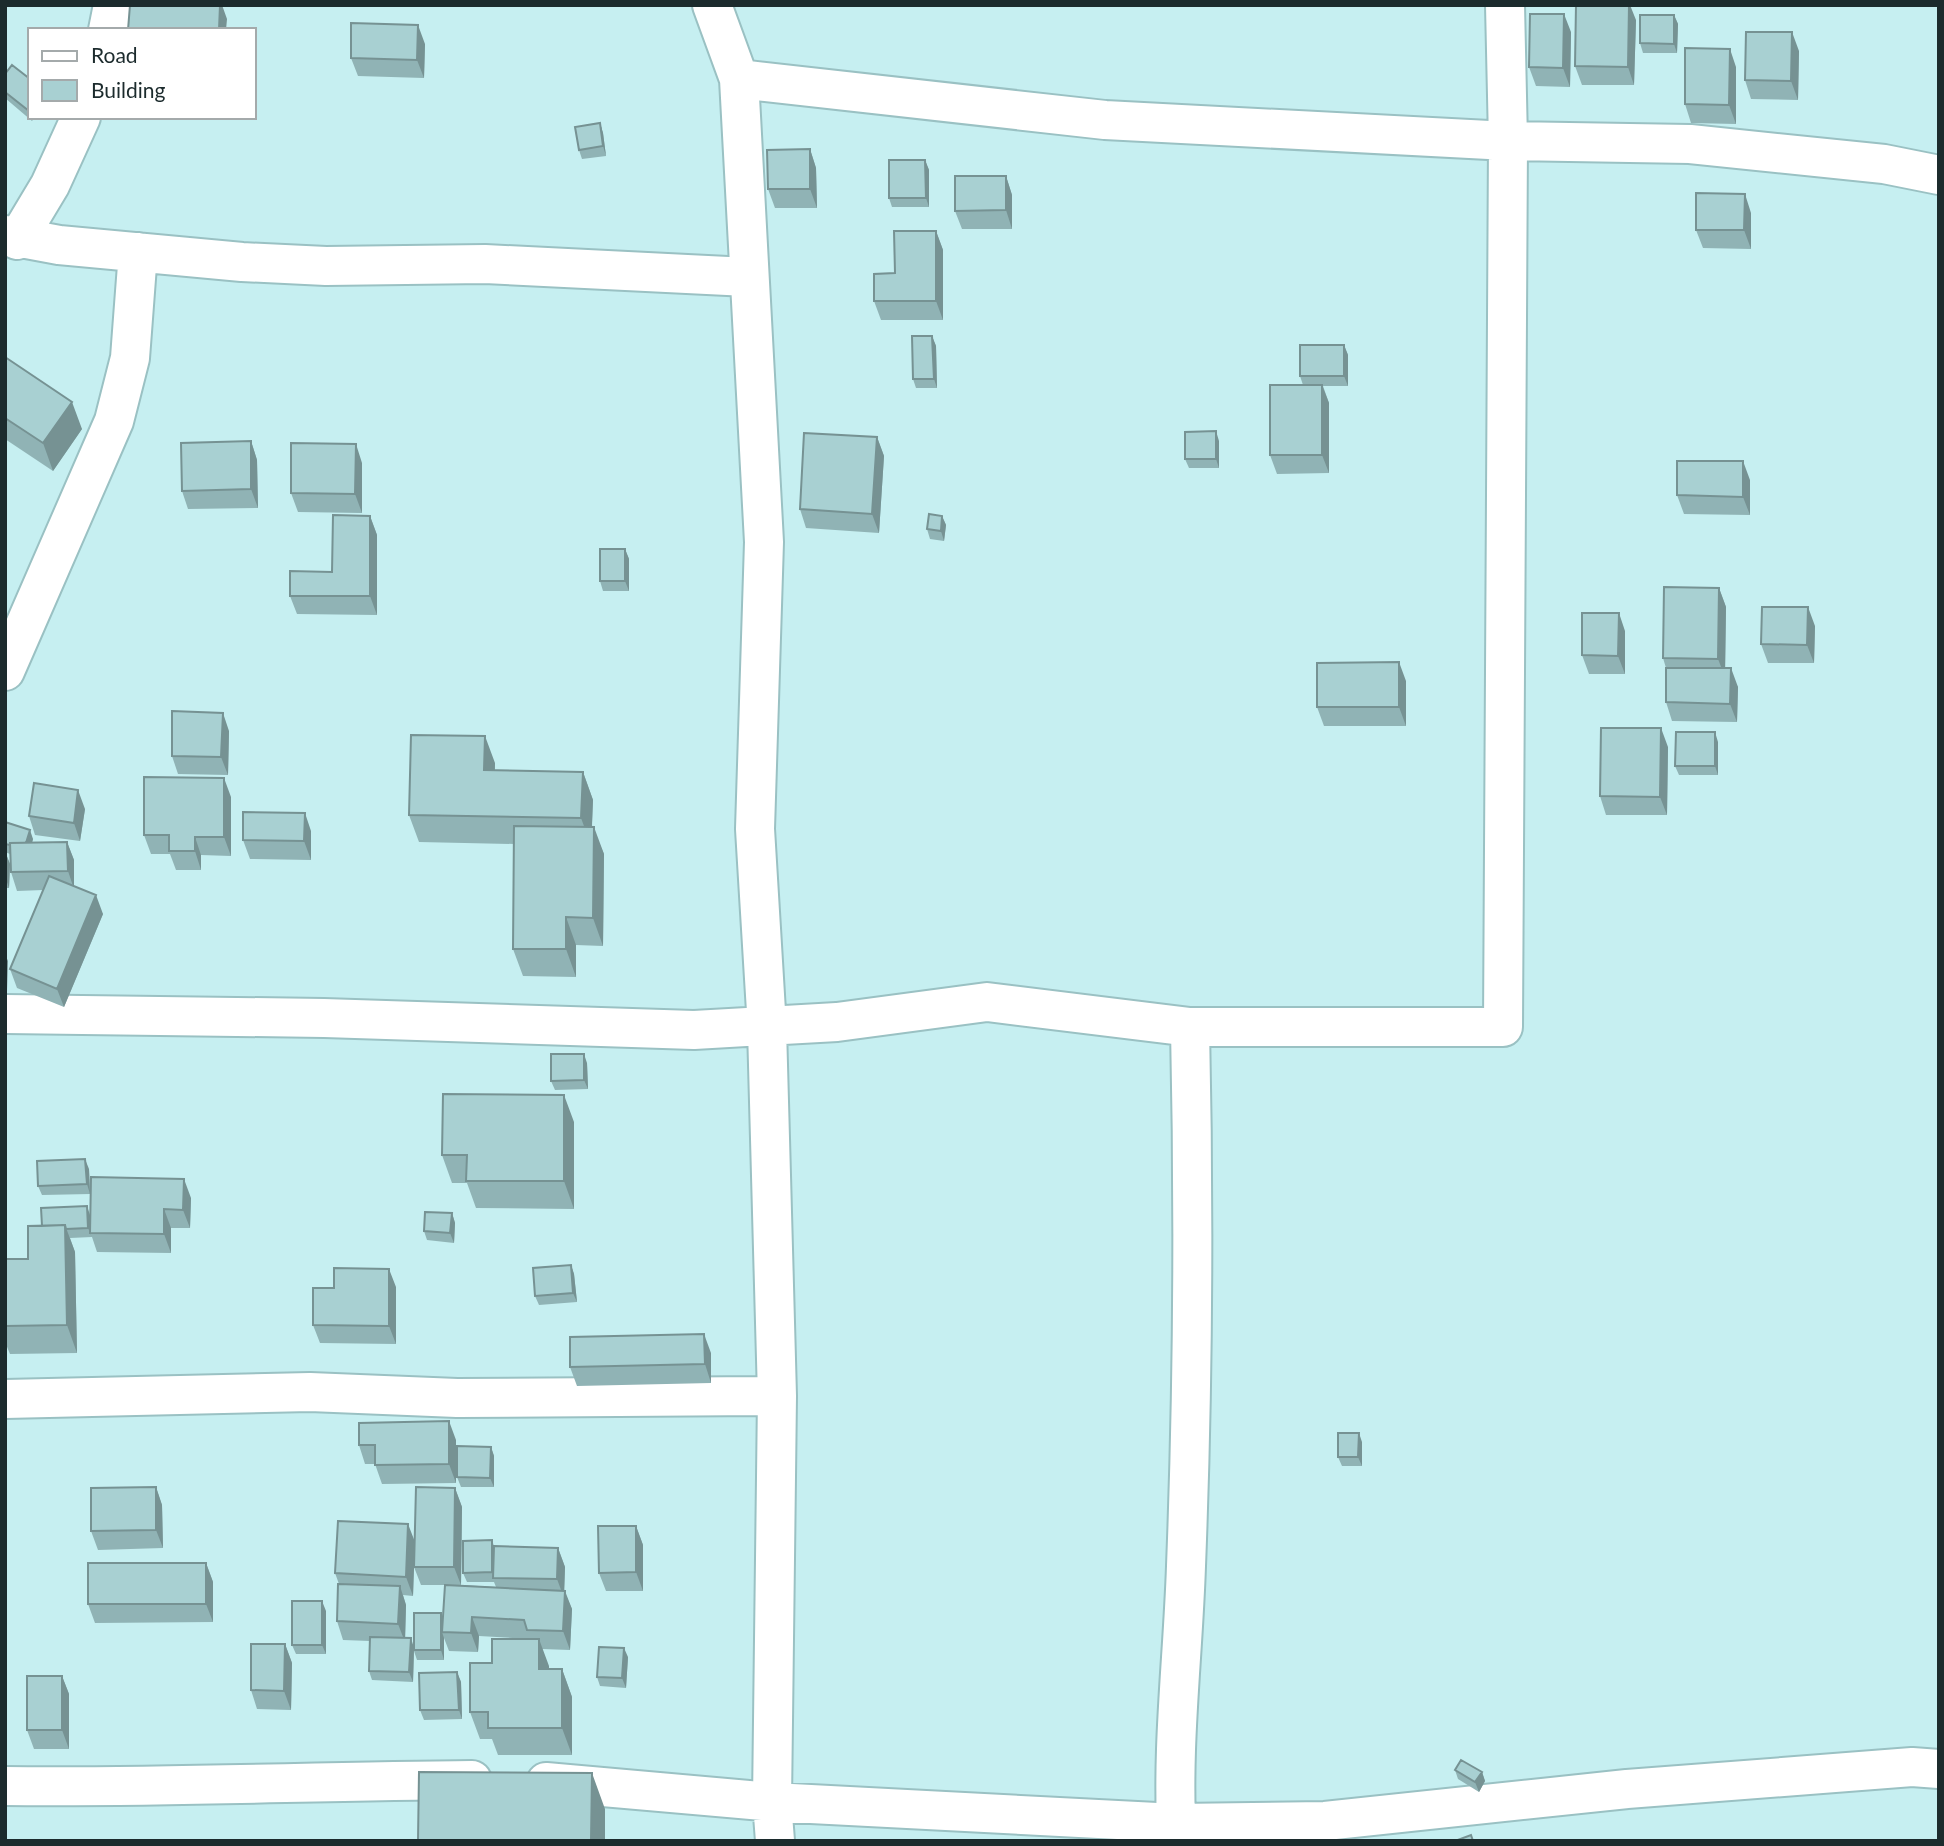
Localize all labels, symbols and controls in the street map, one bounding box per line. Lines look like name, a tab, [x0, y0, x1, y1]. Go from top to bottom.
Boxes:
legend	[28, 28, 256, 119]
text: Road	[91, 42, 138, 67]
text: Building	[91, 77, 166, 102]

